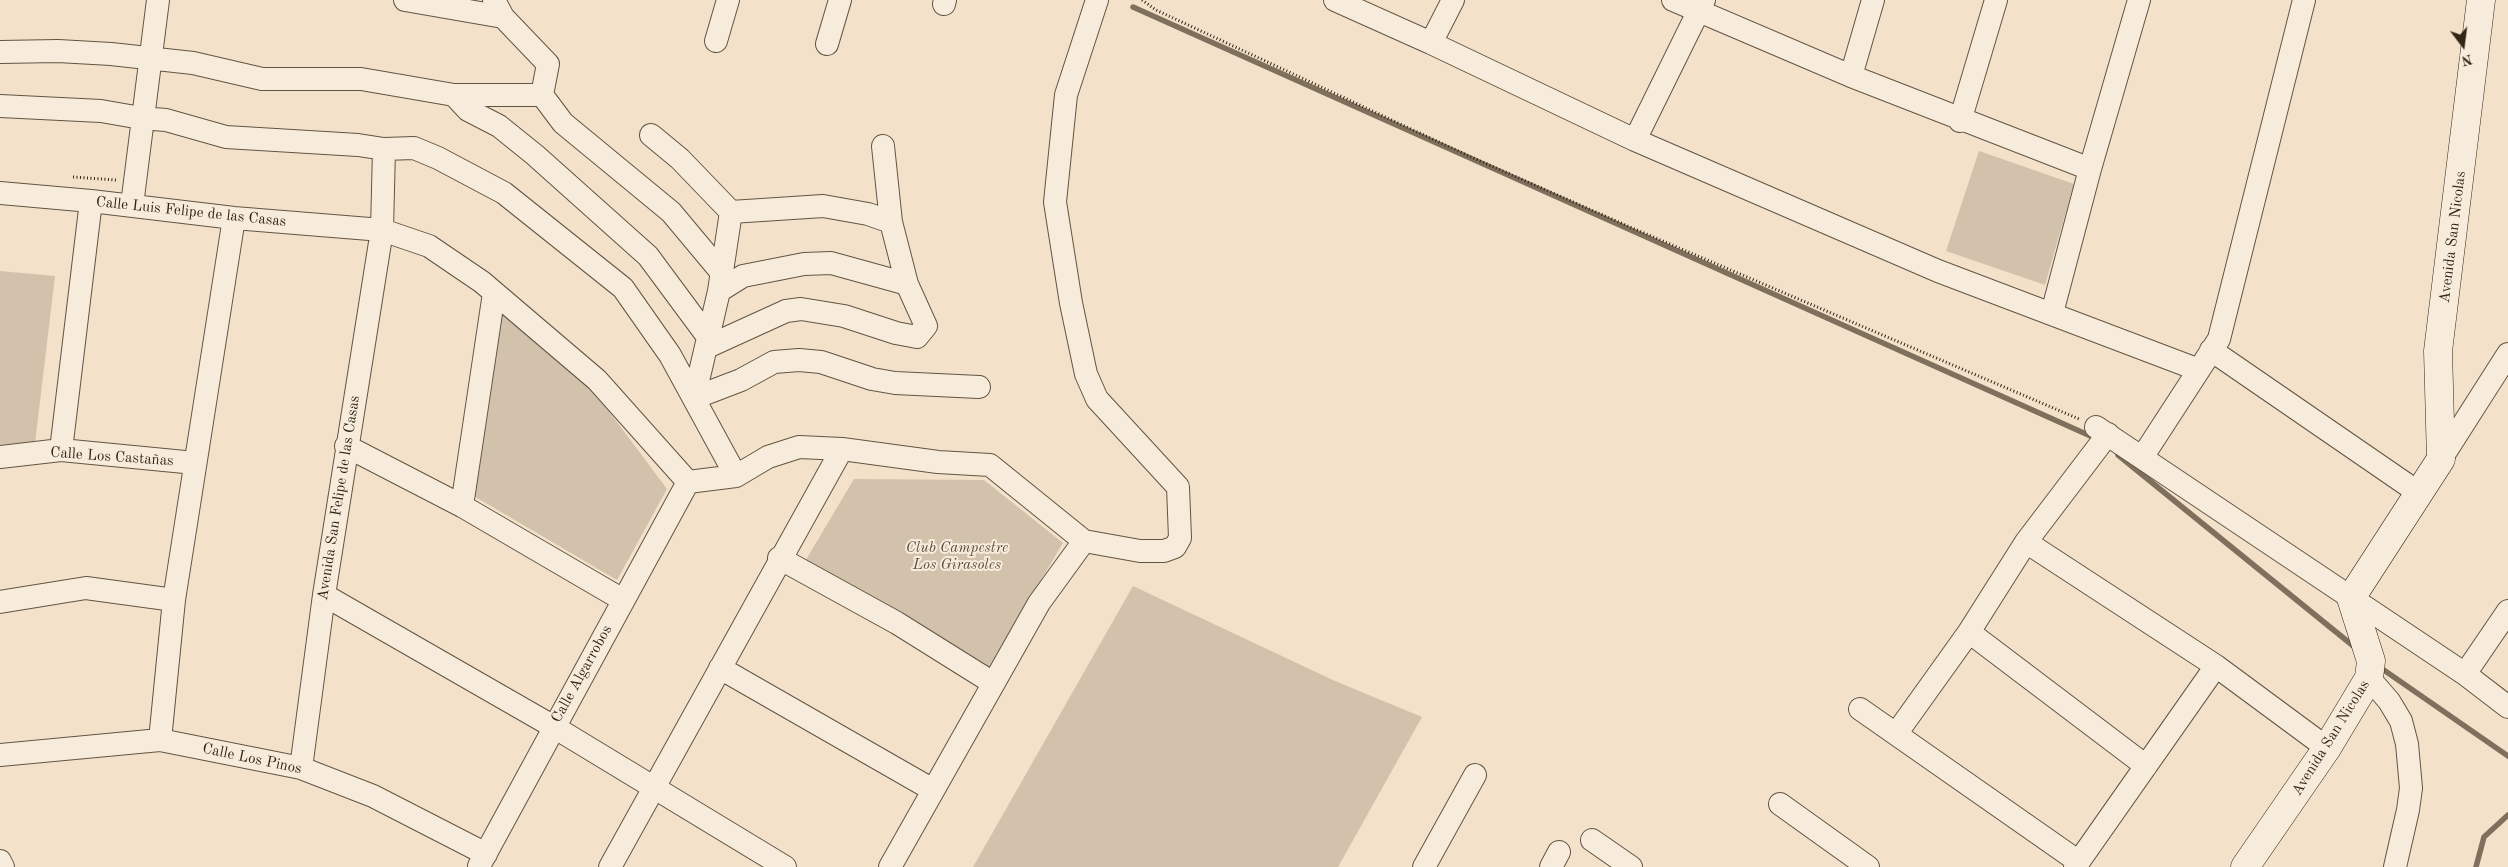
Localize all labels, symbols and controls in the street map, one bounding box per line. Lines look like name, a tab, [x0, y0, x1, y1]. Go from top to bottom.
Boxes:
north arrow	[2438, 20, 2488, 70]
text: N	[2460, 51, 2474, 68]
street label: Avenida San Nicolas	[2436, 170, 2470, 304]
street label: Calle Luis Felipe de las Casas	[95, 193, 287, 231]
street label: Avenida San Felipe de las Casas	[314, 394, 364, 602]
street label: Calle Los Castañas	[50, 444, 174, 470]
park label: Club Campestre Los Girasoles	[906, 539, 1008, 574]
street label: Calle Algarrobos	[548, 622, 616, 726]
street label: Avenida San Nicolas	[2288, 677, 2374, 799]
street label: Calle Los Pinos	[201, 740, 303, 778]

